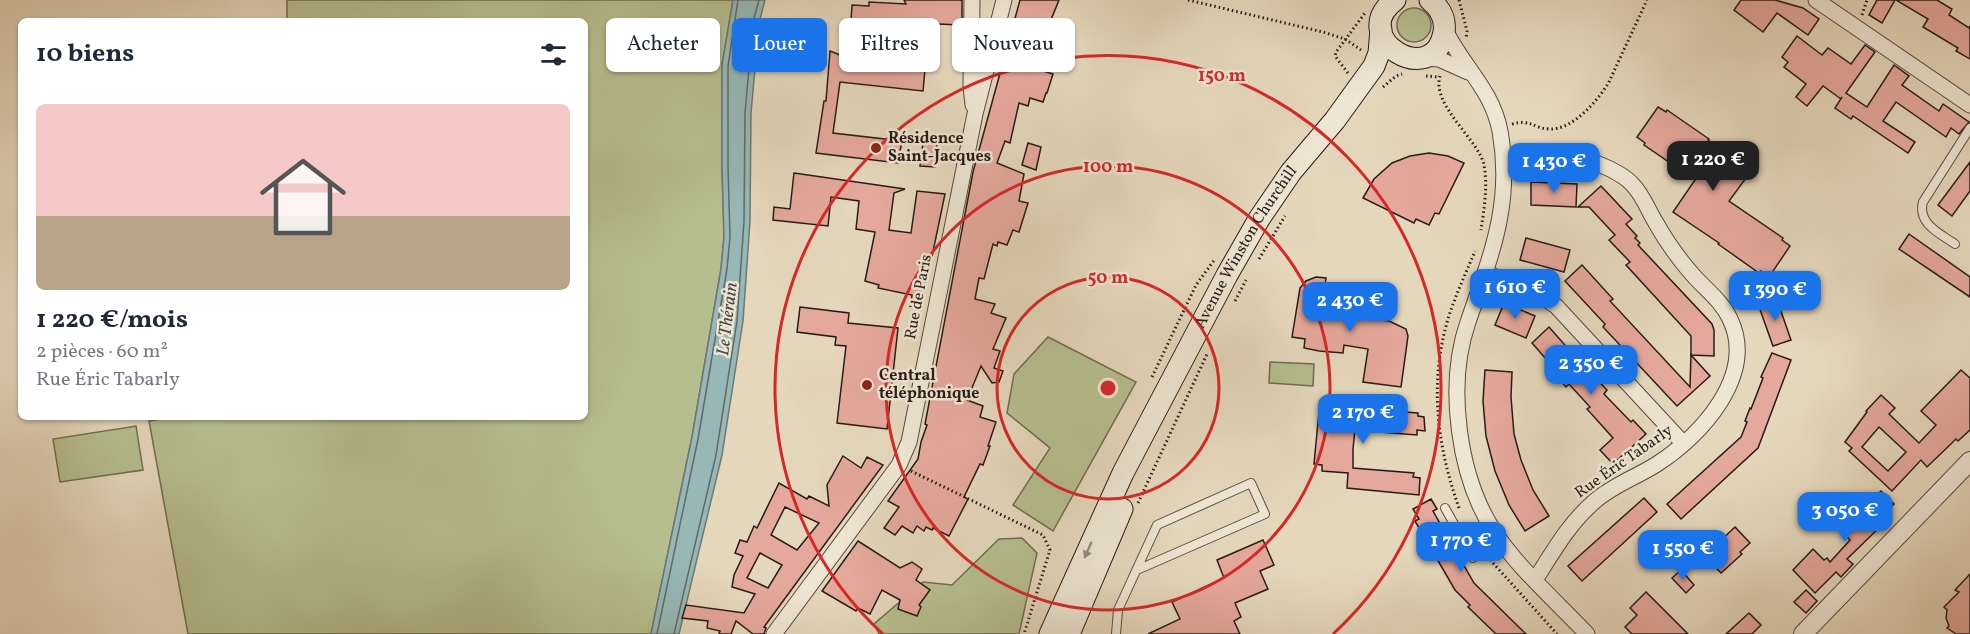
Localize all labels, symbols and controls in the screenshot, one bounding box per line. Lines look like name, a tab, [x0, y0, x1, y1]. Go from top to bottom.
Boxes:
chip: Acheter	[606, 18, 720, 72]
chip: Louer	[732, 18, 827, 72]
chip: Filtres	[839, 18, 940, 72]
chip: Nouveau	[952, 18, 1075, 72]
text: 10 biens	[36, 36, 134, 72]
icon: filters	[537, 38, 570, 71]
text: 150 m	[1198, 64, 1246, 89]
place label: Résidence Saint-Jacques	[888, 128, 991, 168]
marker: Résidence Saint-Jacques	[869, 141, 883, 155]
pin: 1 220 €	[1658, 141, 1768, 192]
icon: home	[249, 143, 357, 251]
pin: 1 430 €	[1499, 143, 1609, 194]
text: 1 220 €	[1681, 146, 1745, 174]
text: 1 430 €	[1522, 148, 1586, 176]
text: 100 m	[1083, 155, 1133, 180]
street label: Avenue Winston Churchill	[1190, 161, 1303, 332]
street label: Rue de Paris	[900, 252, 938, 341]
text: 50 m	[1088, 266, 1128, 291]
pin: 1 610 €	[1460, 269, 1570, 320]
pin: 1 390 €	[1720, 271, 1830, 322]
text: 1 610 €	[1484, 274, 1546, 302]
text: 1 390 €	[1743, 276, 1807, 304]
water label: Le Thérain	[711, 281, 745, 357]
pin: 2 430 €	[1295, 282, 1405, 333]
text: 2 430 €	[1317, 287, 1383, 315]
text: 1 220 €/mois	[36, 302, 188, 338]
text: 2 pièces · 60 m²	[36, 338, 168, 366]
pin: 2 350 €	[1536, 345, 1646, 396]
text: 2 350 €	[1558, 350, 1624, 378]
place label: Central téléphonique	[879, 365, 979, 405]
text: Rue Éric Tabarly	[36, 366, 180, 394]
marker: Central téléphonique	[860, 378, 874, 392]
centre of rings	[1098, 378, 1118, 398]
pin: 2 170 €	[1308, 394, 1418, 445]
text: 2 170 €	[1332, 399, 1394, 427]
street label: Rue Éric Tabarly	[1571, 420, 1678, 504]
pin: 3 050 €	[1790, 492, 1900, 543]
text: 3 050 €	[1812, 497, 1878, 525]
pin: 1 770 €	[1406, 522, 1516, 573]
text: 1 770 €	[1430, 527, 1492, 555]
pin: 1 550 €	[1628, 530, 1738, 581]
text: 1 550 €	[1652, 535, 1714, 563]
one-way arrow	[1083, 542, 1092, 559]

